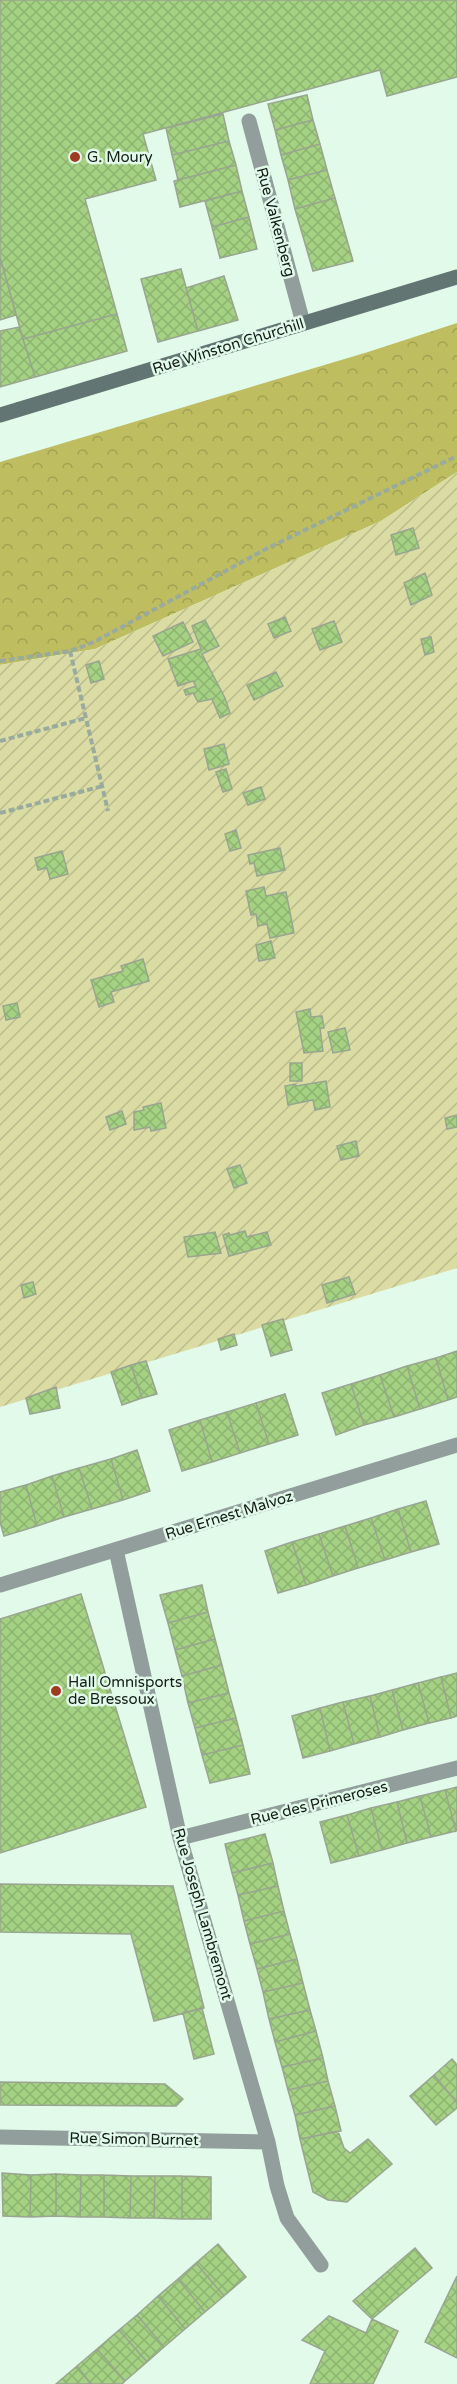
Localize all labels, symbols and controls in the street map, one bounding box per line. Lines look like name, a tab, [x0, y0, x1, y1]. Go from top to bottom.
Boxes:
place label: G. Moury	[87, 148, 153, 166]
marker: G. Moury	[68, 150, 82, 164]
street label: Rue Valkenberg	[253, 165, 299, 279]
street label: Rue Winston Churchill	[150, 314, 306, 378]
street label: Rue Ernest Malvoz	[163, 1487, 295, 1543]
place label: Hall Omnisports de Bressoux	[68, 1673, 182, 1708]
marker: Hall Omnisports de Bressoux	[49, 1684, 63, 1698]
street label: Rue des Primeroses	[249, 1777, 389, 1829]
street label: Rue Joseph Lambremont	[170, 1826, 236, 2002]
street label: Rue Simon Burnet	[69, 2129, 199, 2149]

